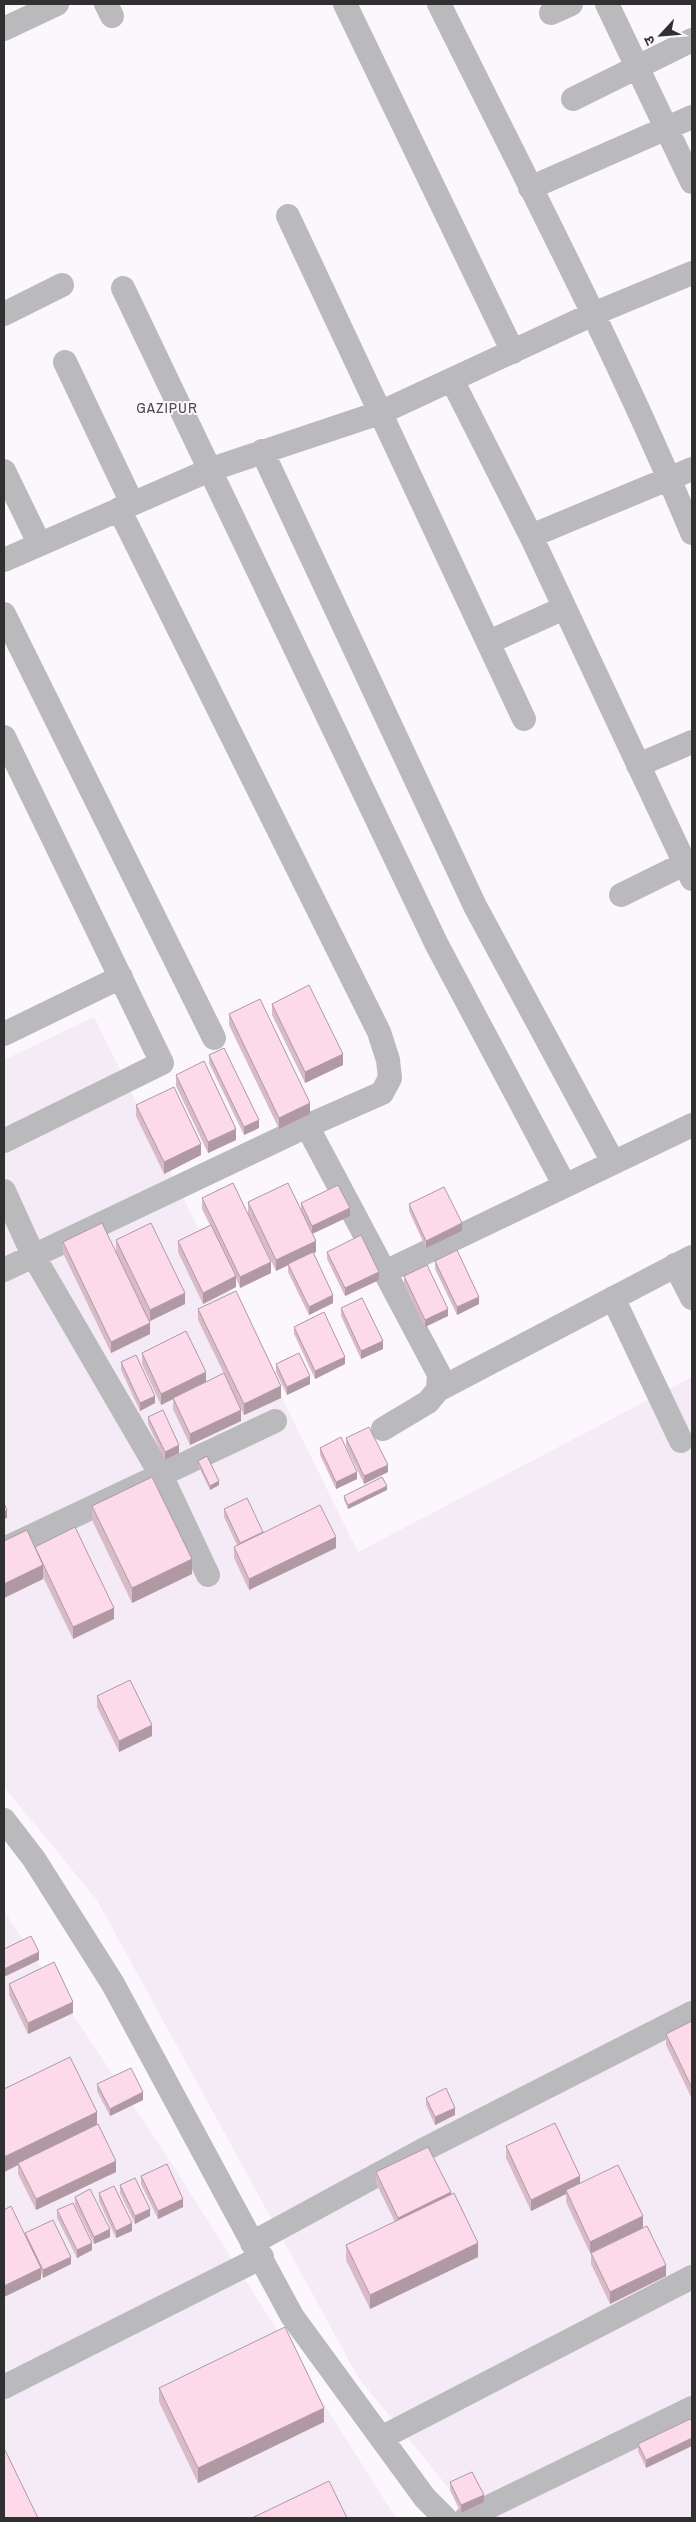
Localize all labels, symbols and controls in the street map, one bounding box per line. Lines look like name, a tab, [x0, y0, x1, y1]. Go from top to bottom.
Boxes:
north arrow	[636, 10, 686, 60]
text: उ	[639, 32, 659, 48]
district label: GAZIPUR	[136, 397, 198, 418]

